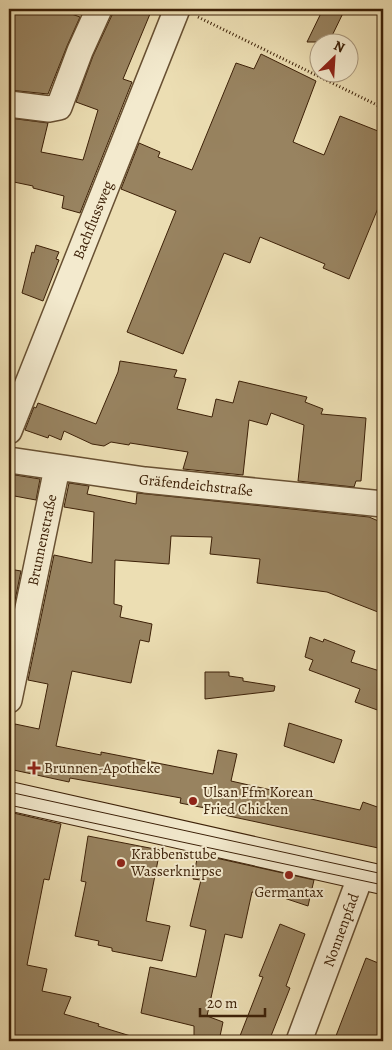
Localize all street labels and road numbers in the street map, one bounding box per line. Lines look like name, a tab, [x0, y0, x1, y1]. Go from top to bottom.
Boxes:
street label: Bachflussweg	[68, 177, 118, 262]
street label: Gräfendeichstraße	[138, 469, 254, 501]
street label: Brunnenstraße	[23, 492, 62, 588]
street label: Nonnenpfad	[318, 889, 364, 970]

